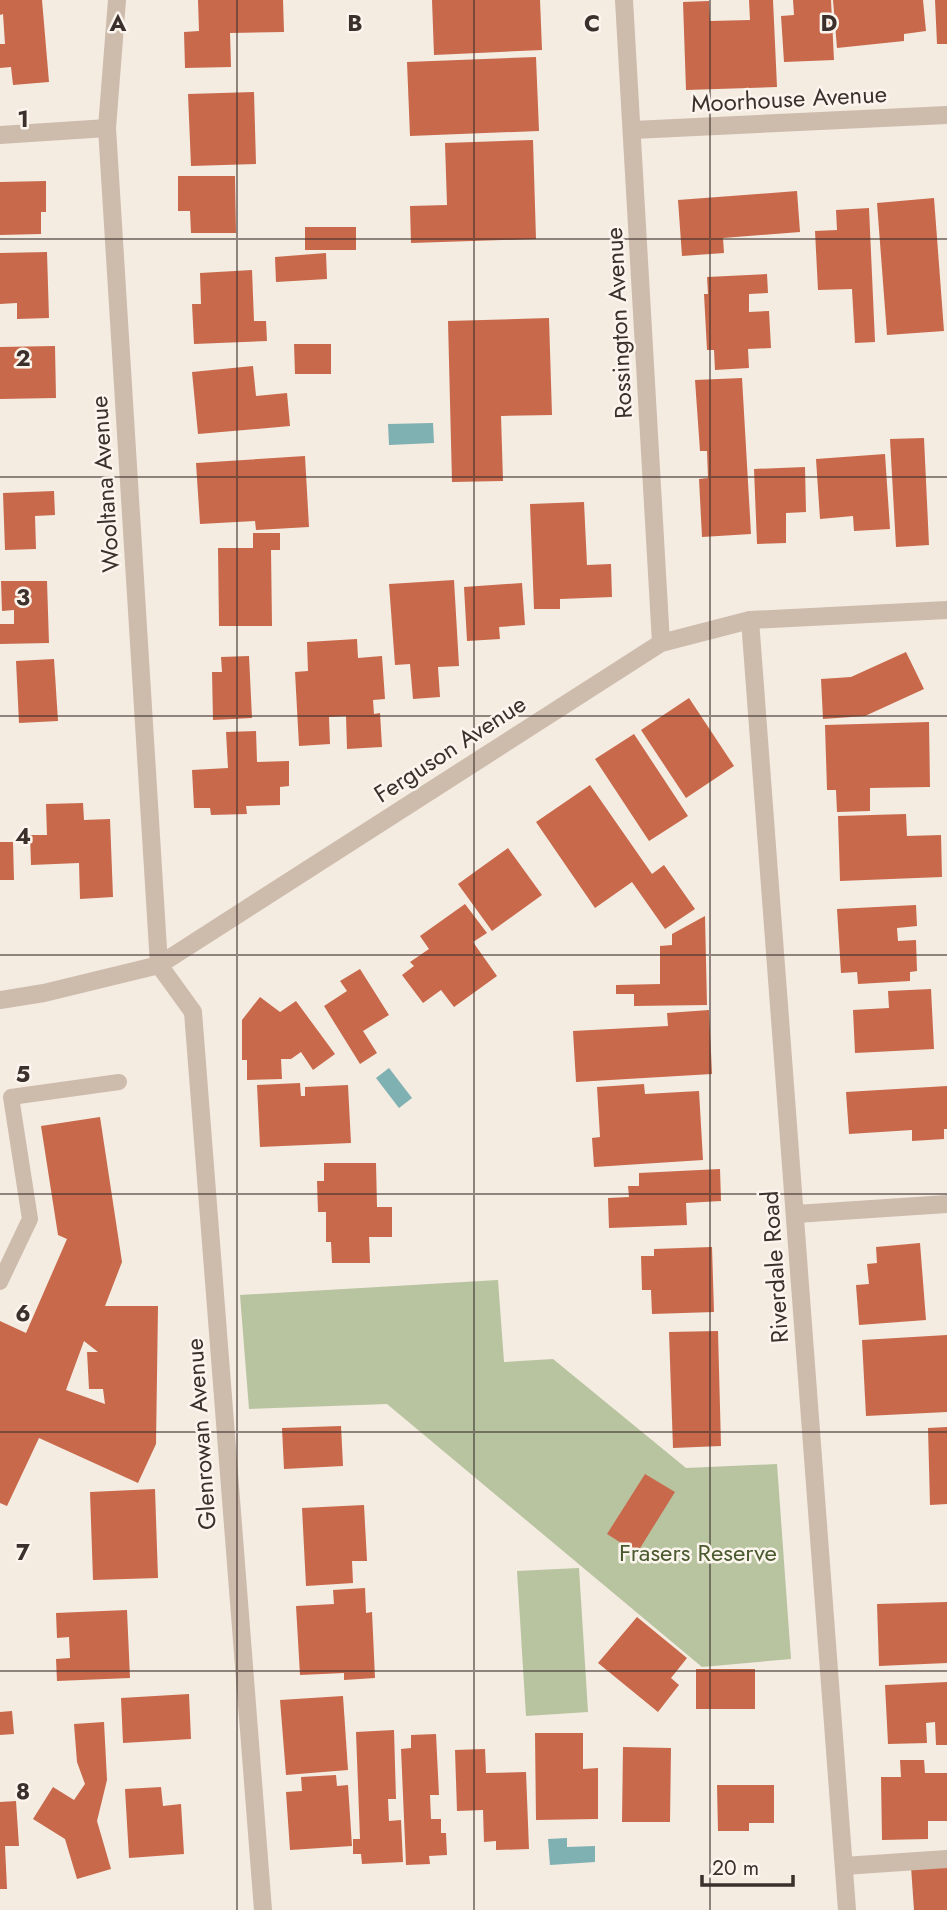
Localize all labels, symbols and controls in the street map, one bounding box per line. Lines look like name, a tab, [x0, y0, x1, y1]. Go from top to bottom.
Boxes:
text: A	[109, 6, 127, 40]
text: B	[347, 6, 363, 40]
text: C	[584, 6, 600, 40]
text: D	[821, 6, 838, 40]
street label: Moorhouse Avenue	[690, 76, 888, 121]
text: 1	[17, 102, 29, 136]
street label: Rossington Avenue	[596, 226, 641, 420]
text: 2	[15, 341, 31, 375]
street label: Wooltana Avenue	[81, 395, 128, 574]
text: 3	[16, 580, 30, 614]
street label: Ferguson Avenue	[367, 686, 533, 811]
text: 4	[15, 819, 31, 853]
text: 5	[16, 1057, 30, 1091]
street label: Riverdale Road	[752, 1190, 797, 1344]
text: 6	[15, 1296, 31, 1330]
street label: Glenrowan Avenue	[176, 1337, 225, 1531]
text: 7	[16, 1535, 30, 1569]
park label: Frasers Reserve	[619, 1535, 777, 1570]
text: 8	[16, 1774, 30, 1808]
scale bar	[702, 1843, 793, 1887]
text: 20 m	[712, 1853, 759, 1883]

